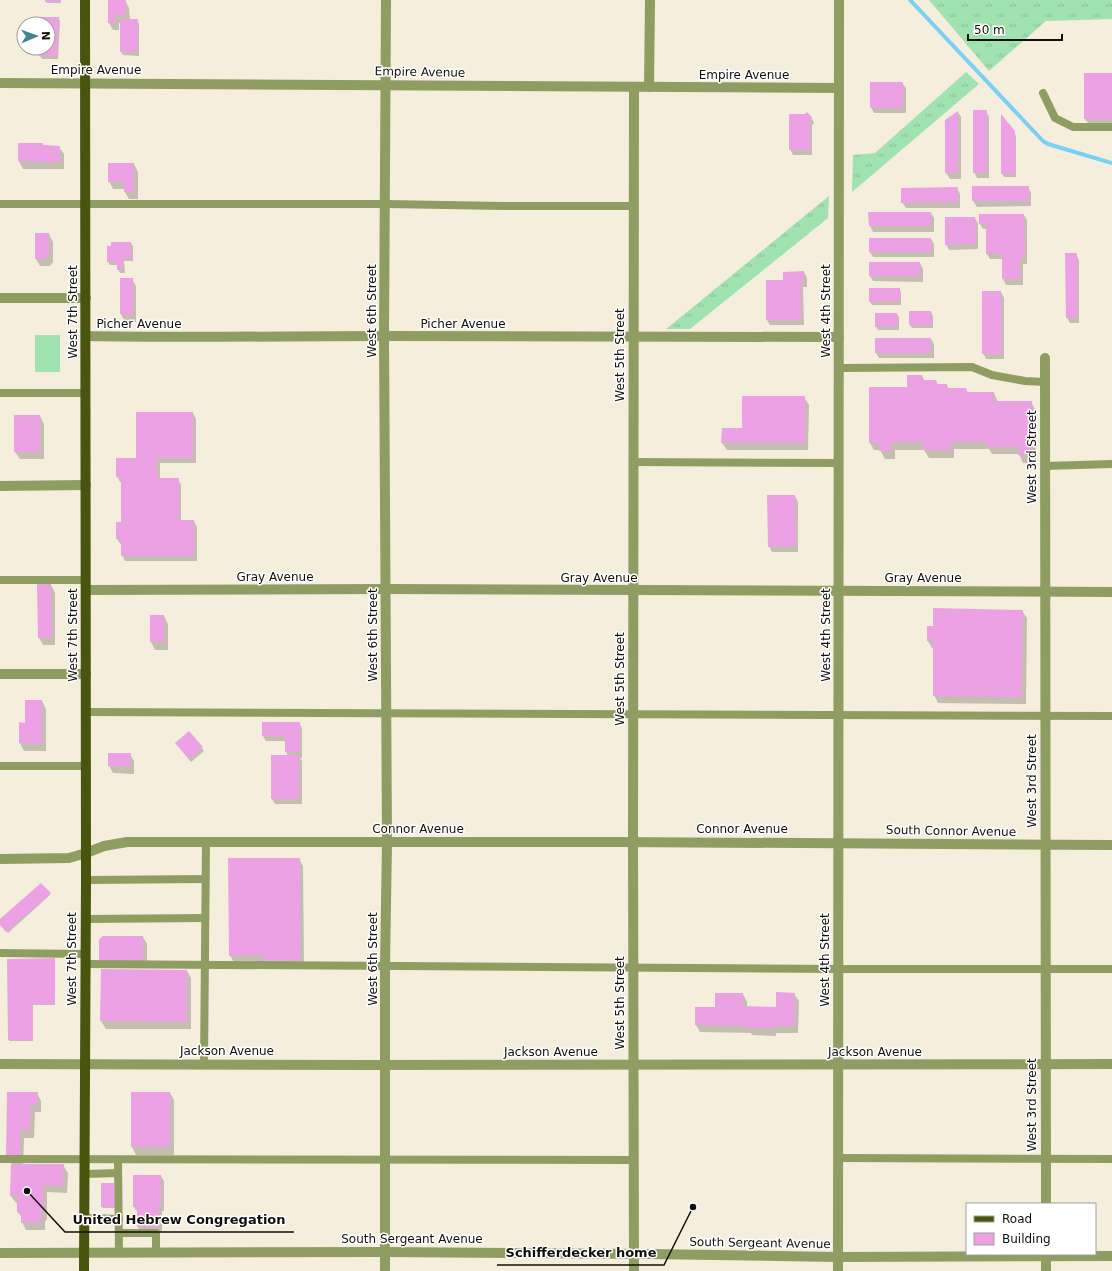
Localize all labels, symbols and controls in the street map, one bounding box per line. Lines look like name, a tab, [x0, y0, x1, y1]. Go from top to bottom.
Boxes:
north arrow	[16, 16, 56, 56]
scale bar	[968, 16, 1062, 42]
text: 50 m	[974, 23, 1005, 37]
text: N	[39, 31, 52, 41]
street label: Empire Avenue	[51, 63, 141, 77]
street label: Empire Avenue	[375, 64, 465, 80]
street label: Empire Avenue	[699, 68, 789, 82]
street label: West 6th Street	[365, 264, 379, 358]
street label: West 4th Street	[819, 264, 833, 358]
street label: West 7th Street	[66, 265, 80, 359]
street label: West 5th Street	[613, 308, 627, 402]
street label: Picher Avenue	[96, 317, 182, 331]
street label: Picher Avenue	[420, 317, 506, 331]
street label: West 3rd Street	[1025, 410, 1039, 504]
street label: Gray Avenue	[236, 570, 314, 584]
street label: Gray Avenue	[560, 571, 638, 585]
street label: Gray Avenue	[884, 571, 962, 585]
street label: West 7th Street	[66, 588, 80, 682]
street label: West 6th Street	[366, 588, 380, 682]
street label: West 4th Street	[819, 588, 833, 682]
street label: West 5th Street	[613, 632, 627, 726]
street label: West 3rd Street	[1025, 734, 1039, 828]
street label: Connor Avenue	[372, 822, 464, 836]
street label: Connor Avenue	[696, 822, 788, 836]
street label: South Connor Avenue	[886, 823, 1016, 839]
street label: West 7th Street	[65, 912, 79, 1006]
street label: West 6th Street	[366, 912, 380, 1006]
street label: West 4th Street	[818, 913, 832, 1007]
street label: West 5th Street	[613, 956, 627, 1050]
street label: Jackson Avenue	[179, 1044, 274, 1058]
street label: Jackson Avenue	[503, 1045, 598, 1059]
street label: Jackson Avenue	[827, 1045, 922, 1059]
street label: West 3rd Street	[1025, 1058, 1039, 1152]
legend	[966, 1203, 1096, 1255]
callout: United Hebrew Congregation	[65, 1207, 294, 1232]
text: United Hebrew Congregation	[72, 1212, 286, 1227]
text: Road	[1002, 1212, 1032, 1226]
street label: South Sergeant Avenue	[341, 1232, 483, 1246]
text: Building	[1002, 1232, 1051, 1246]
street label: South Sergeant Avenue	[689, 1235, 831, 1251]
callout: Schifferdecker home	[497, 1240, 664, 1265]
text: Schifferdecker home	[506, 1245, 657, 1260]

